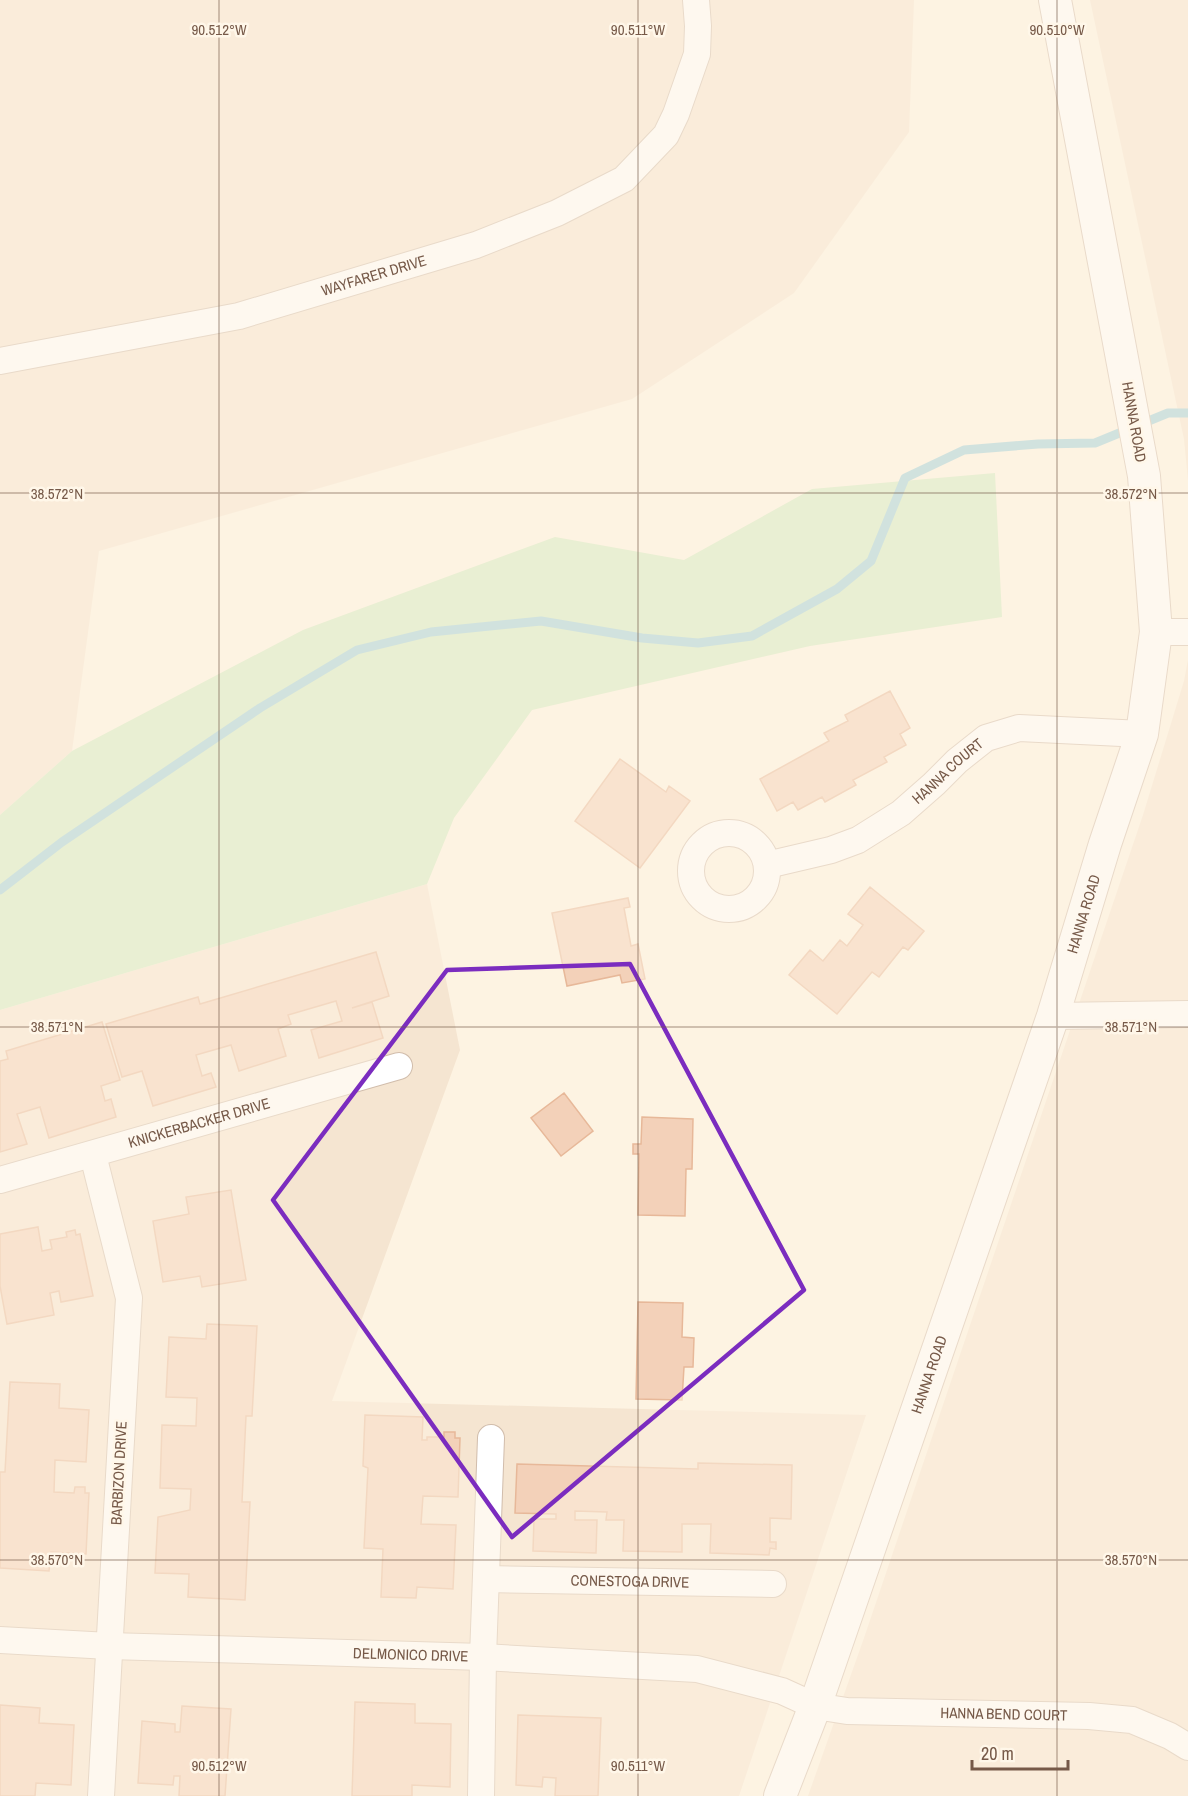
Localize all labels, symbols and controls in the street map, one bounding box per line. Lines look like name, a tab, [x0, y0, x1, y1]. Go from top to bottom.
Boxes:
text: 90.512°W	[191, 19, 247, 40]
text: 90.511°W	[611, 19, 666, 40]
text: 90.510°W	[1029, 19, 1085, 40]
street label: WAYFARER DRIVE	[319, 249, 429, 301]
street label: HANNA ROAD	[1117, 380, 1152, 464]
text: 38.572°N	[31, 483, 83, 504]
text: 38.572°N	[1105, 483, 1157, 504]
street label: HANNA COURT	[907, 733, 988, 809]
street label: HANNA ROAD	[1062, 872, 1105, 956]
text: 38.571°N	[31, 1016, 83, 1037]
text: 38.571°N	[1105, 1016, 1157, 1037]
street label: KNICKERBACKER DRIVE	[126, 1092, 272, 1153]
street label: HANNA ROAD	[906, 1333, 952, 1416]
street label: BARBIZON DRIVE	[105, 1421, 132, 1525]
text: 38.570°N	[31, 1549, 83, 1570]
text: 38.570°N	[1105, 1549, 1157, 1570]
street label: CONESTOGA DRIVE	[570, 1569, 690, 1593]
street label: DELMONICO DRIVE	[353, 1642, 469, 1667]
street label: HANNA BEND COURT	[940, 1702, 1068, 1726]
scale bar	[972, 1733, 1068, 1771]
text: 20 m	[981, 1741, 1014, 1766]
text: 90.512°W	[191, 1755, 247, 1776]
text: 90.511°W	[611, 1755, 666, 1776]

